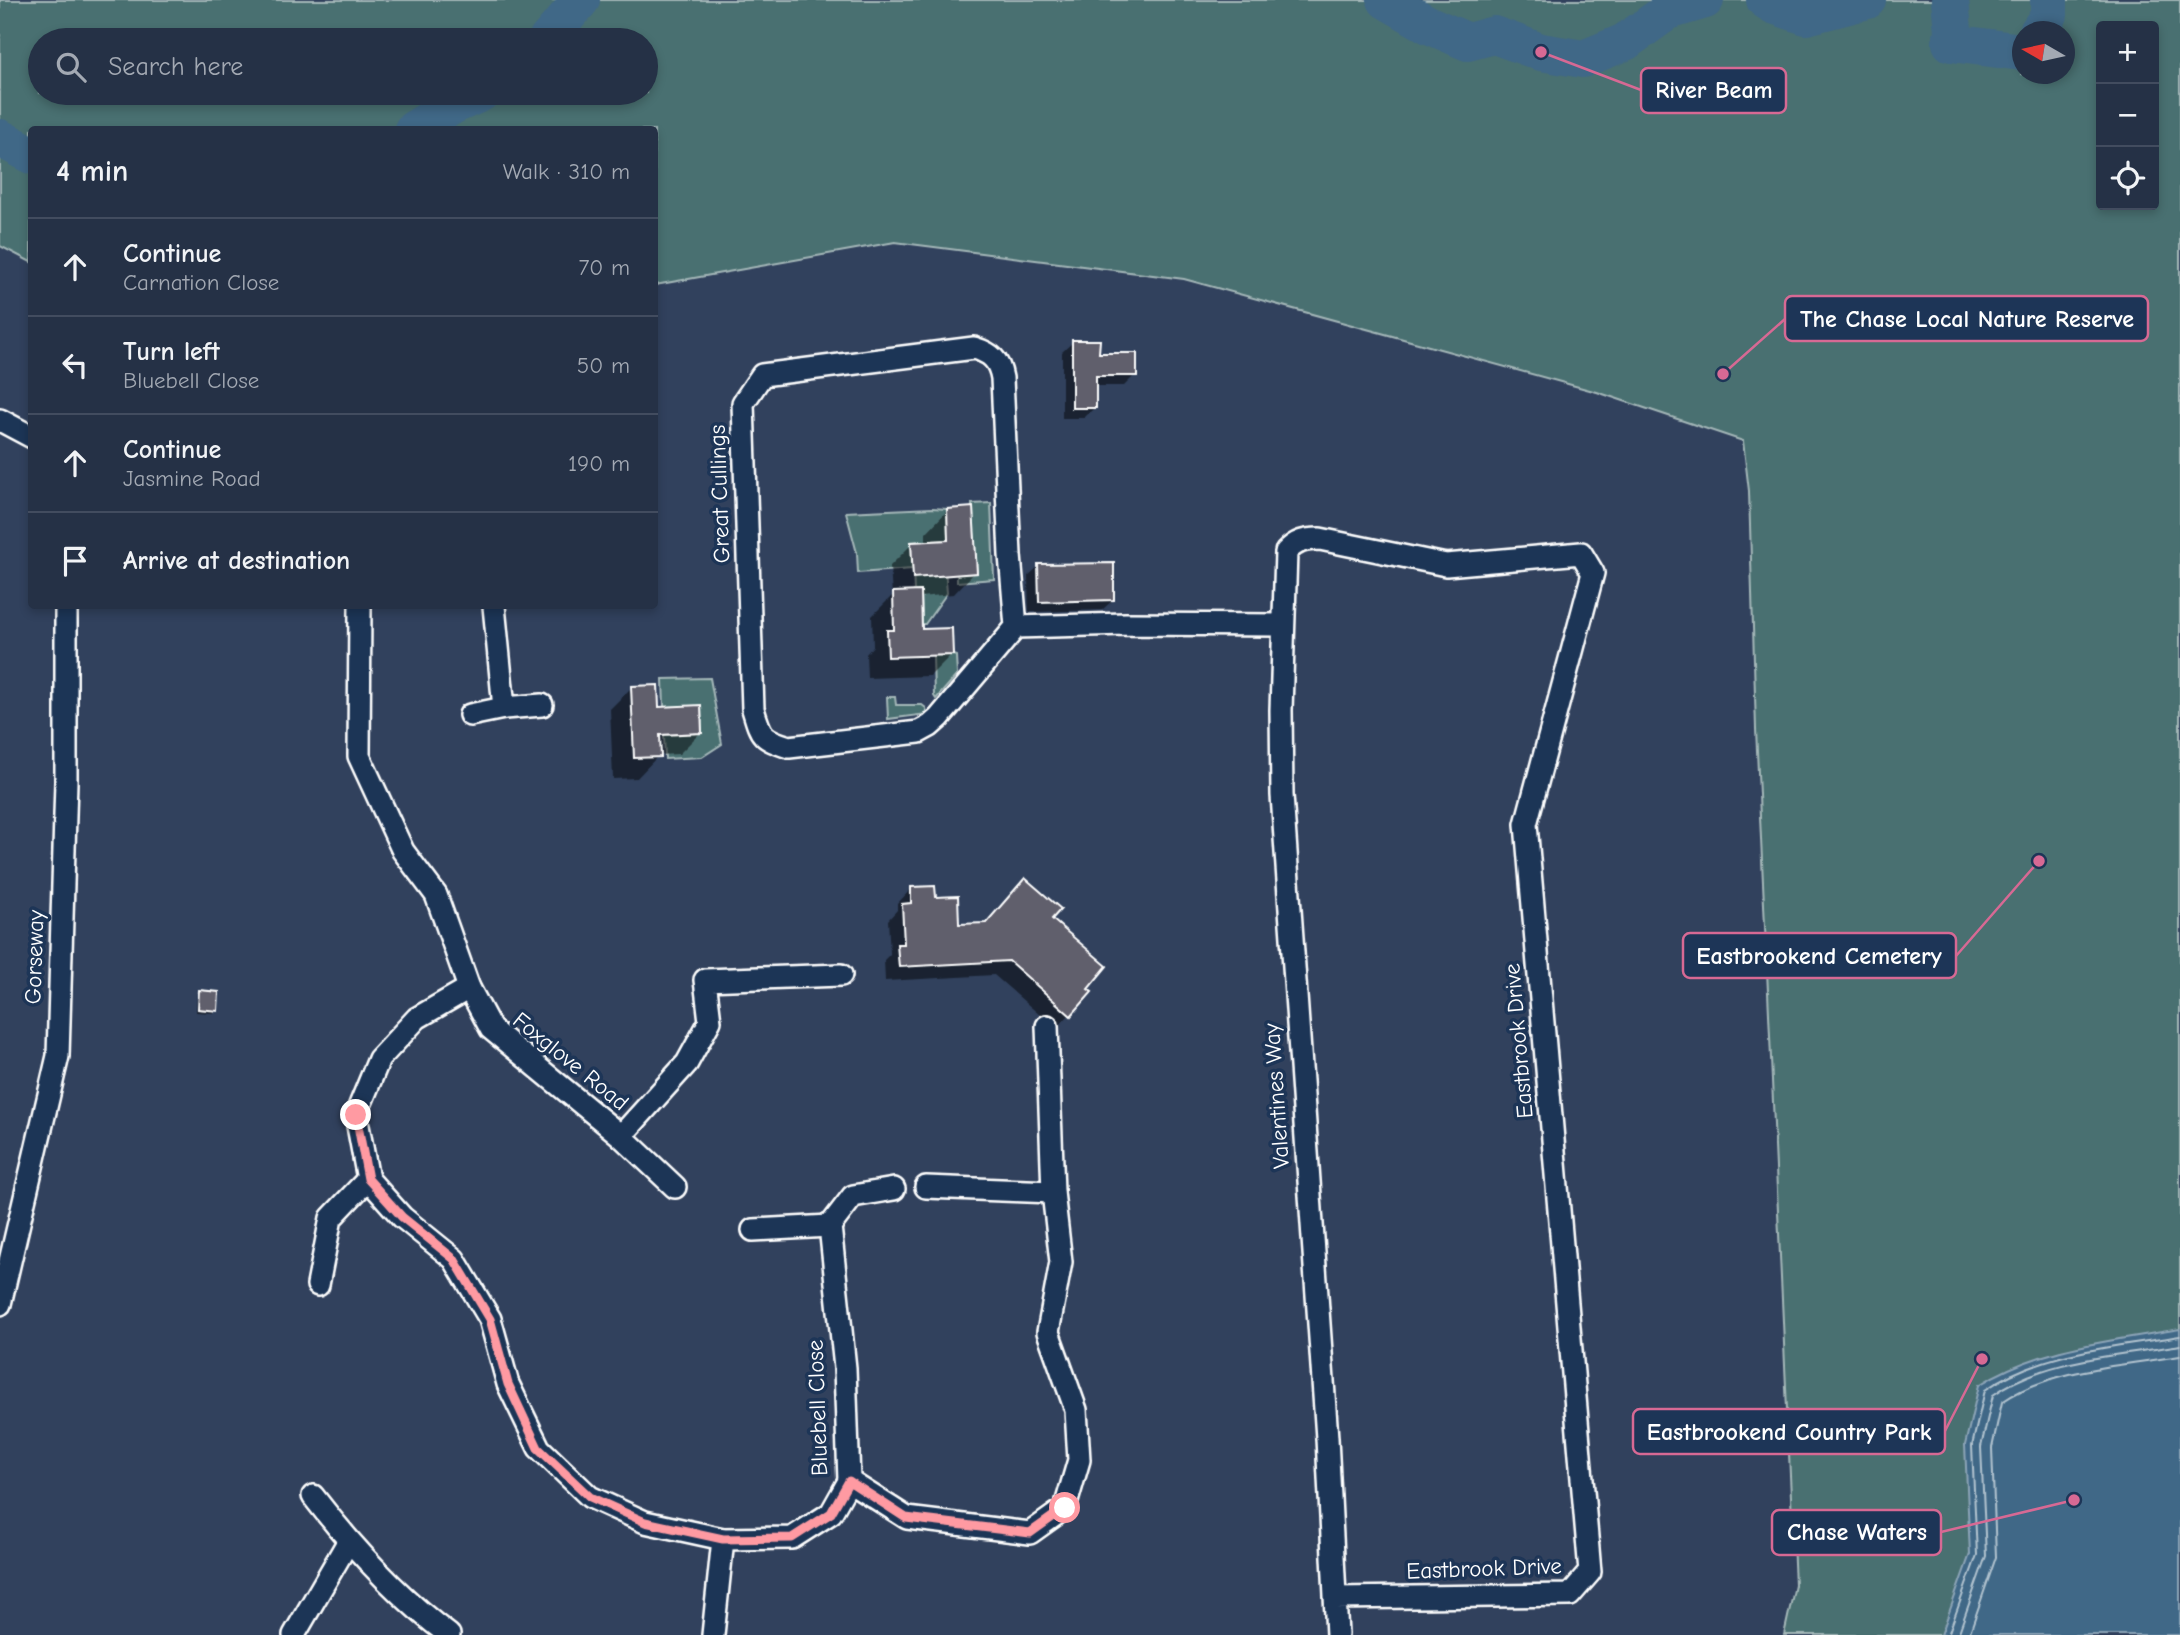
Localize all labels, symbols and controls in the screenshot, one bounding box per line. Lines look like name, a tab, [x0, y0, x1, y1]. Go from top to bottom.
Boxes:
north arrow	[2012, 21, 2075, 84]
map controls	[2096, 21, 2159, 210]
button: +	[2096, 21, 2159, 84]
search box	[28, 28, 658, 105]
icon: search	[52, 48, 90, 86]
text: Search here	[108, 52, 243, 82]
callout: River Beam	[1641, 68, 1786, 113]
text: River Beam	[1655, 76, 1773, 104]
button: −	[2096, 84, 2159, 147]
button: locate	[2096, 147, 2159, 210]
text: 4 min	[56, 154, 128, 189]
text: Walk · 310 m	[503, 158, 630, 185]
text: Continue	[123, 239, 221, 269]
icon: ahead	[56, 248, 94, 286]
text: 70 m	[578, 254, 630, 281]
text: Carnation Close	[123, 269, 279, 296]
callout: The Chase Local Nature Reserve	[1785, 296, 2148, 341]
text: The Chase Local Nature Reserve	[1800, 305, 2134, 333]
text: Turn left	[123, 337, 220, 367]
icon: left	[56, 346, 94, 384]
text: 50 m	[577, 352, 630, 379]
text: Bluebell Close	[123, 367, 259, 394]
street label: Great Cullings	[704, 424, 735, 564]
text: Continue	[123, 435, 221, 465]
icon: ahead	[56, 444, 94, 482]
text: 190 m	[568, 450, 630, 477]
text: Jasmine Road	[123, 465, 261, 492]
icon: arrive	[56, 542, 94, 580]
text: Arrive at destination	[123, 546, 350, 576]
street label: Gorseway	[19, 909, 50, 1005]
callout: Eastbrookend Cemetery	[1683, 933, 1956, 978]
text: Eastbrookend Cemetery	[1696, 942, 1942, 970]
street label: Eastbrook Drive	[1498, 962, 1539, 1120]
street label: Foxglove Road	[507, 1006, 634, 1116]
street label: Valentines Way	[1258, 1021, 1295, 1170]
route end	[340, 1099, 371, 1130]
street label: Bluebell Close	[802, 1339, 833, 1477]
callout: Eastbrookend Country Park	[1633, 1409, 1945, 1454]
text: Eastbrookend Country Park	[1647, 1418, 1932, 1446]
route start	[1049, 1492, 1080, 1523]
callout: Chase Waters	[1772, 1510, 1941, 1555]
text: Chase Waters	[1787, 1518, 1927, 1546]
street label: Eastbrook Drive	[1406, 1552, 1562, 1585]

